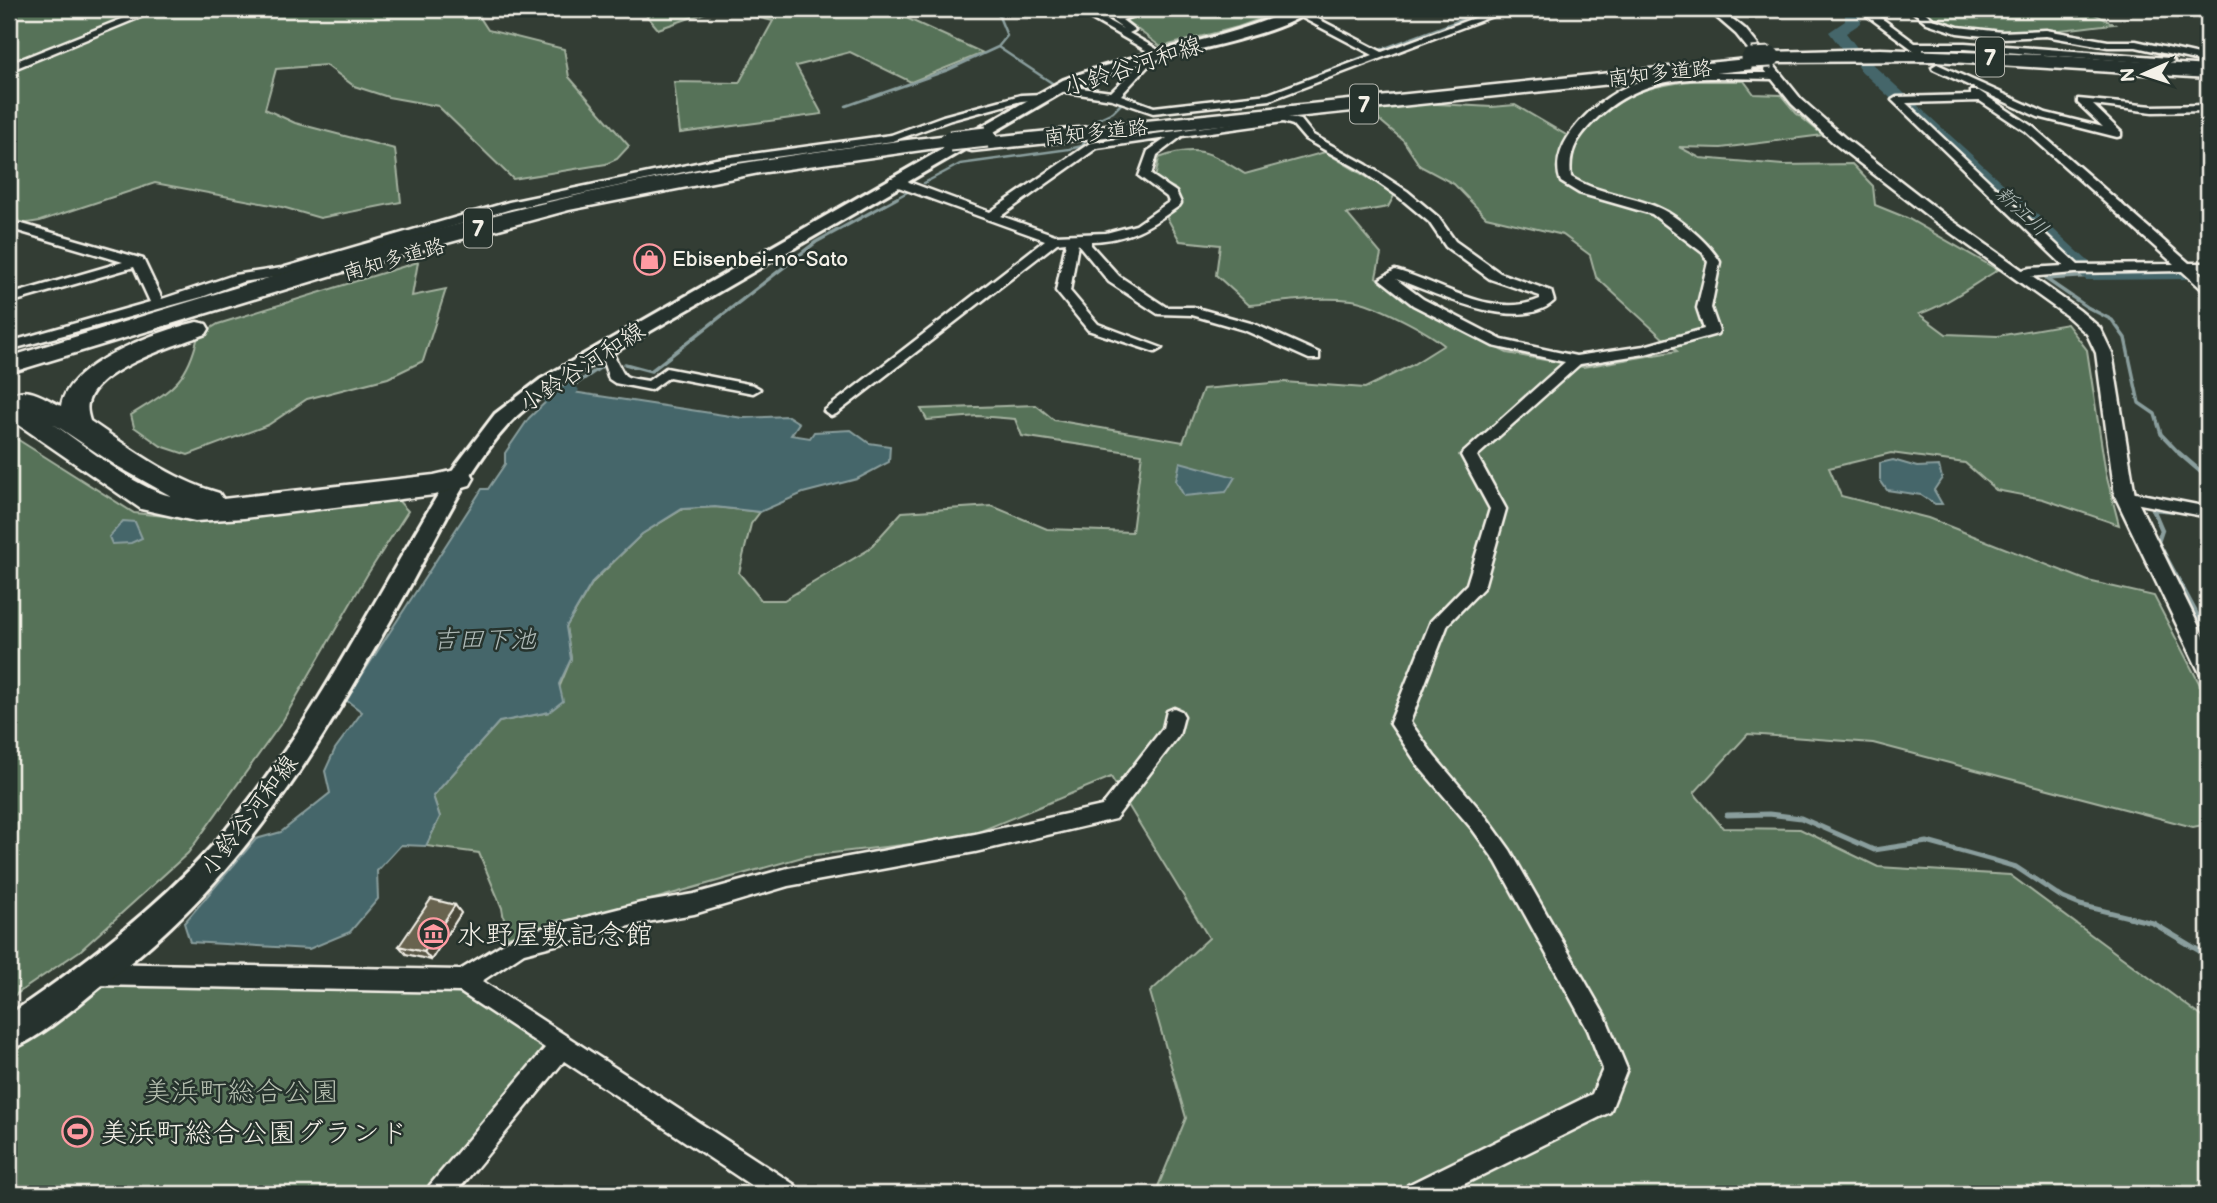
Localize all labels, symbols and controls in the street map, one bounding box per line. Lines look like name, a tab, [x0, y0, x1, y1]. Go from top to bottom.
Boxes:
street label: 小鈴谷河和線	[1060, 30, 1206, 103]
road number: 7	[1976, 38, 2004, 76]
north arrow	[2108, 38, 2178, 108]
street label: 南知多道路	[1607, 56, 1714, 91]
text: N	[2117, 67, 2140, 83]
road number: 7	[1350, 85, 1378, 124]
street label: 南知多道路	[1043, 115, 1150, 150]
water label: 新江川	[1990, 181, 2053, 242]
road number: 7	[464, 208, 492, 247]
street label: 南知多道路	[340, 233, 448, 286]
shop icon: Ebisenbei-no-Sato	[632, 242, 666, 276]
place label: Ebisenbei-no-Sato	[672, 247, 848, 272]
street label: 小鈴谷河和線	[514, 316, 651, 419]
water label: 吉田下池	[432, 625, 537, 656]
street label: 小鈴谷河和線	[194, 749, 304, 882]
museum icon: 水野屋敷記念館	[417, 917, 451, 951]
place label: 水野屋敷記念館	[457, 919, 653, 952]
park label: 美浜町総合公園	[143, 1076, 339, 1109]
sports icon: 美浜町総合公園グランド	[60, 1115, 94, 1149]
place label: 美浜町総合公園グランド	[100, 1117, 408, 1150]

